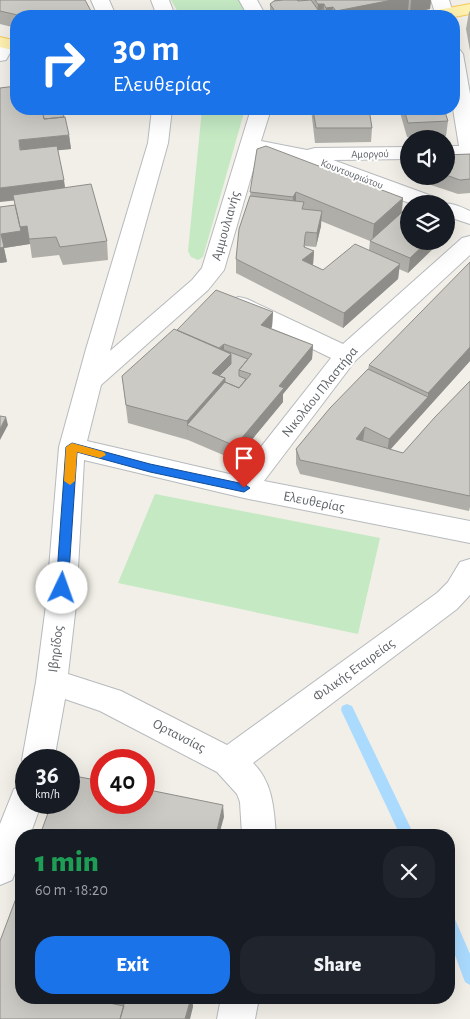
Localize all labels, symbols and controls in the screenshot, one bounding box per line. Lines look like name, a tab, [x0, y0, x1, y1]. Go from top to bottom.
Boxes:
icon: right	[30, 30, 95, 95]
text: 30 m	[113, 32, 180, 67]
text: Ελευθερίας	[113, 73, 211, 95]
map controls	[400, 130, 455, 250]
button: sound	[400, 130, 455, 185]
street label: Αμοργού	[351, 148, 389, 160]
street label: Κουντουριώτου	[319, 157, 385, 191]
street label: Αμμουλιανής	[209, 189, 243, 262]
button: layers	[400, 195, 455, 250]
street label: Νικολάου Πλαστήρα	[279, 344, 361, 440]
pin	[223, 437, 265, 488]
icon: arrive	[230, 444, 258, 472]
street label: Ελευθερίας	[282, 489, 346, 515]
position arrow	[35, 561, 87, 613]
street label: Ιβηρίδος	[46, 624, 66, 673]
street label: Φιλικής Εταιρείας	[311, 635, 398, 704]
street label: Ορτανσίας	[150, 717, 208, 755]
speed limit sign: 40	[90, 749, 155, 814]
text: 36	[36, 763, 59, 788]
text: km/h	[35, 788, 60, 800]
button: close	[383, 846, 435, 898]
text: 1 min	[35, 847, 99, 877]
text: 60 m · 18:20	[35, 882, 108, 898]
button: Exit	[35, 936, 230, 994]
button: Share	[240, 936, 435, 994]

